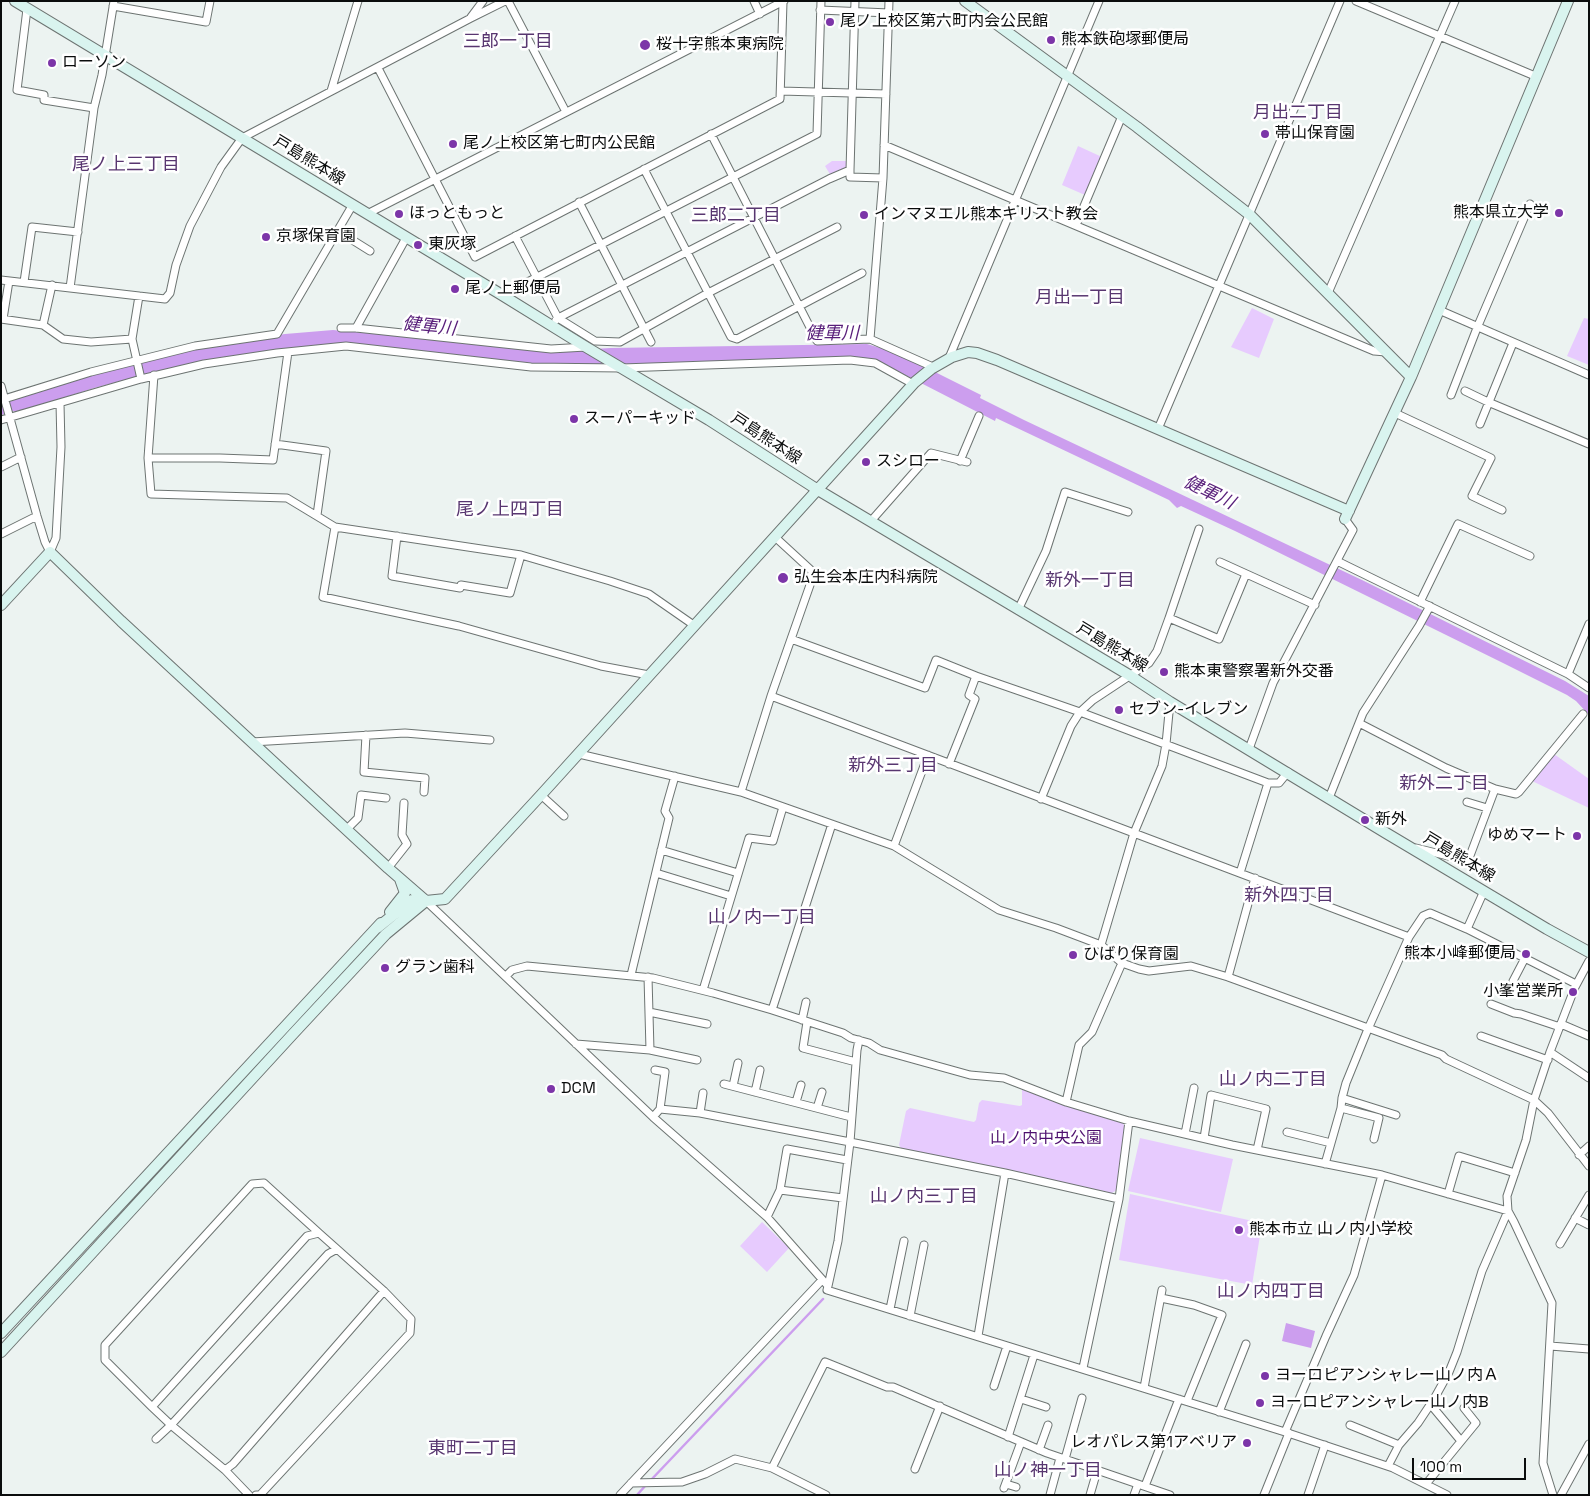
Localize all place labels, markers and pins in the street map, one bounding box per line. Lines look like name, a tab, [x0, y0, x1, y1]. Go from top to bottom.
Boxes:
place label: 尾ノ上校区第六町内会公民館	[840, 12, 1048, 32]
marker: 尾ノ上校区第六町内会公民館	[824, 16, 836, 28]
place label: 熊本鉄砲塚郵便局	[1061, 30, 1189, 50]
marker: 熊本鉄砲塚郵便局	[1045, 34, 1057, 46]
place label: 桜十字熊本東病院	[656, 35, 784, 55]
marker: 桜十字熊本東病院	[638, 38, 652, 52]
place label: ローソン	[62, 53, 126, 73]
marker: ローソン	[46, 57, 58, 69]
place label: 帯山保育園	[1275, 124, 1355, 144]
marker: 帯山保育園	[1259, 128, 1271, 140]
place label: 尾ノ上校区第七町内公民館	[463, 134, 655, 154]
marker: 尾ノ上校区第七町内公民館	[447, 138, 459, 150]
place label: 熊本県立大学	[1453, 203, 1549, 223]
place label: ほっともっと	[409, 204, 505, 224]
place label: インマヌエル熊本キリスト教会	[874, 205, 1098, 225]
marker: 熊本県立大学	[1553, 207, 1565, 219]
marker: ほっともっと	[393, 208, 405, 220]
marker: インマヌエル熊本キリスト教会	[858, 209, 870, 221]
place label: 京塚保育園	[276, 227, 356, 247]
marker: 京塚保育園	[260, 231, 272, 243]
place label: 東灰塚	[428, 235, 476, 255]
marker: 東灰塚	[412, 239, 424, 251]
place label: 尾ノ上郵便局	[465, 279, 561, 299]
marker: 尾ノ上郵便局	[449, 283, 461, 295]
place label: スーパーキッド	[584, 409, 696, 429]
marker: スーパーキッド	[568, 413, 580, 425]
place label: スシロー	[876, 452, 940, 472]
marker: スシロー	[860, 456, 872, 468]
place label: 弘生会本庄内科病院	[794, 568, 938, 588]
marker: 弘生会本庄内科病院	[776, 571, 790, 585]
place label: 熊本東警察署新外交番	[1174, 662, 1334, 682]
marker: 熊本東警察署新外交番	[1158, 666, 1170, 678]
place label: セブン-イレブン	[1129, 700, 1248, 720]
marker: セブン-イレブン	[1113, 704, 1125, 716]
place label: 新外	[1375, 810, 1407, 830]
marker: 新外	[1359, 814, 1371, 826]
place label: ゆめマート	[1487, 826, 1567, 846]
marker: ゆめマート	[1571, 830, 1583, 842]
place label: 熊本小峰郵便局	[1404, 944, 1516, 964]
place label: ひばり保育園	[1083, 945, 1179, 965]
marker: 熊本小峰郵便局	[1520, 948, 1532, 960]
marker: ひばり保育園	[1067, 949, 1079, 961]
place label: グラン歯科	[395, 958, 475, 978]
marker: グラン歯科	[379, 962, 391, 974]
place label: 小峯営業所	[1483, 982, 1563, 1002]
marker: 小峯営業所	[1567, 986, 1579, 998]
place label: DCM	[561, 1079, 596, 1099]
marker: DCM	[545, 1083, 557, 1095]
place label: 熊本市立 山ノ内小学校	[1249, 1220, 1413, 1240]
marker: 熊本市立 山ノ内小学校	[1233, 1224, 1245, 1236]
place label: ヨーロピアンシャレー山ノ内Ａ	[1275, 1366, 1499, 1386]
marker: ヨーロピアンシャレー山ノ内Ａ	[1259, 1370, 1271, 1382]
place label: ヨーロピアンシャレー山ノ内B	[1270, 1393, 1489, 1413]
marker: ヨーロピアンシャレー山ノ内B	[1254, 1397, 1266, 1409]
place label: レオパレス第1アベリア	[1070, 1433, 1237, 1453]
marker: レオパレス第1アベリア	[1241, 1437, 1253, 1449]

